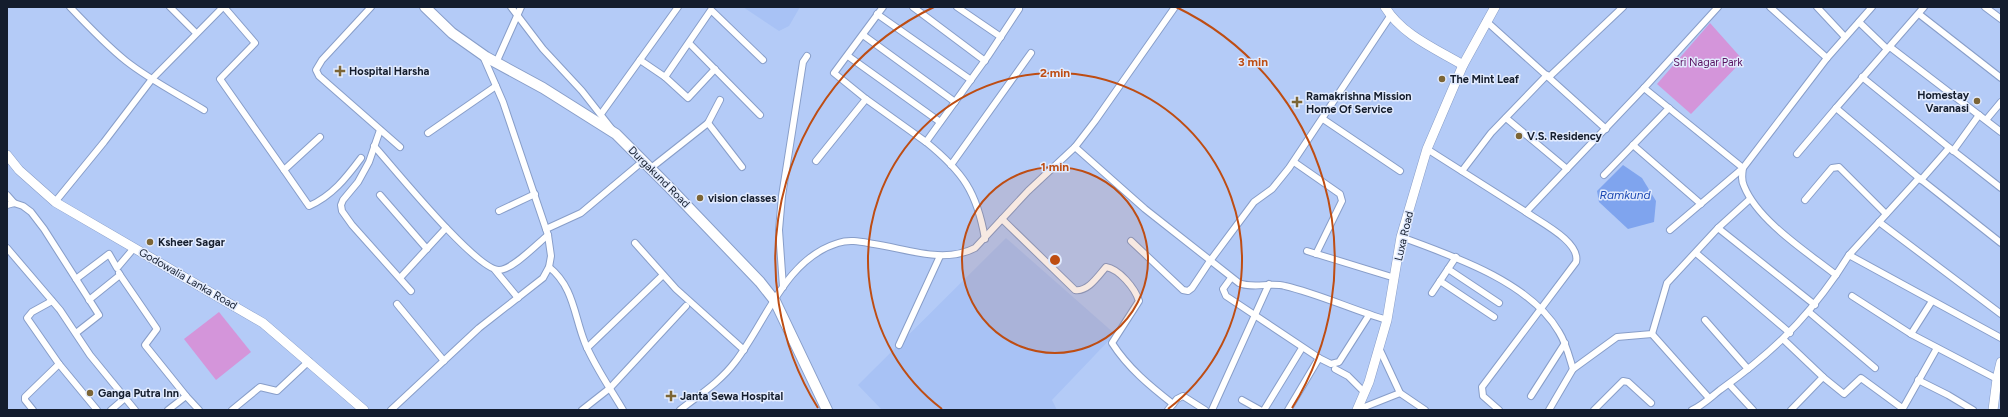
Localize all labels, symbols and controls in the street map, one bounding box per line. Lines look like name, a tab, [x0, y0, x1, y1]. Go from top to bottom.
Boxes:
text: 3 min	[1238, 55, 1268, 69]
park label: Sri Nagar Park	[1673, 56, 1743, 69]
marker: Hospital Harsha	[334, 65, 346, 77]
place label: Hospital Harsha	[349, 65, 429, 78]
text: 2 min	[1040, 66, 1070, 80]
place label: The Mint Leaf	[1450, 73, 1520, 86]
marker: The Mint Leaf	[1437, 74, 1447, 84]
place label: Homestay Varanasi	[1917, 89, 1970, 115]
place label: Ramakrishna Mission Home Of Service	[1306, 90, 1412, 116]
marker: Ramakrishna Mission Home Of Service	[1291, 96, 1303, 108]
marker: Homestay Varanasi	[1972, 96, 1982, 106]
place label: V.S. Residency	[1527, 130, 1603, 143]
marker: V.S. Residency	[1514, 131, 1524, 141]
street label: Durgakund Road	[626, 144, 692, 210]
text: 1 min	[1041, 160, 1069, 174]
water label: Ramkund	[1599, 188, 1651, 202]
place label: vision classes	[708, 192, 776, 205]
marker: vision classes	[695, 193, 705, 203]
street label: Luxa Road	[1392, 210, 1416, 262]
place label: Ksheer Sagar	[158, 236, 226, 249]
marker: Ksheer Sagar	[145, 237, 155, 247]
street label: Godowalia Lanka Road	[137, 246, 239, 312]
centre of rings	[1048, 253, 1062, 267]
place label: Ganga Putra Inn	[98, 387, 179, 400]
marker: Ganga Putra Inn	[85, 388, 95, 398]
marker: Janta Sewa Hospital	[665, 390, 677, 402]
place label: Janta Sewa Hospital	[680, 390, 783, 403]

